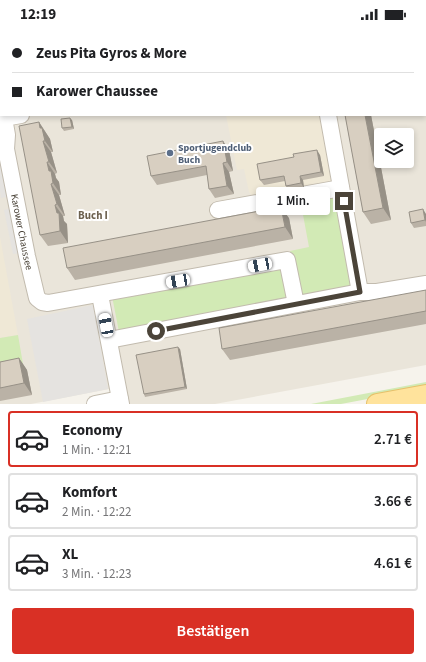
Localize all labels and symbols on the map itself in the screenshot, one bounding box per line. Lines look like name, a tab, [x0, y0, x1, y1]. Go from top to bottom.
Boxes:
place label: Sportjugendclub Buch	[178, 141, 252, 167]
marker: Sportjugendclub Buch	[165, 148, 175, 158]
callout: 1 Min.	[256, 187, 330, 215]
route end	[335, 192, 353, 210]
street label: Karower Chaussee	[7, 193, 36, 272]
district label: Buch I	[78, 208, 108, 223]
car	[247, 257, 273, 273]
car	[165, 273, 191, 289]
car	[98, 312, 114, 338]
route start	[147, 322, 165, 340]

